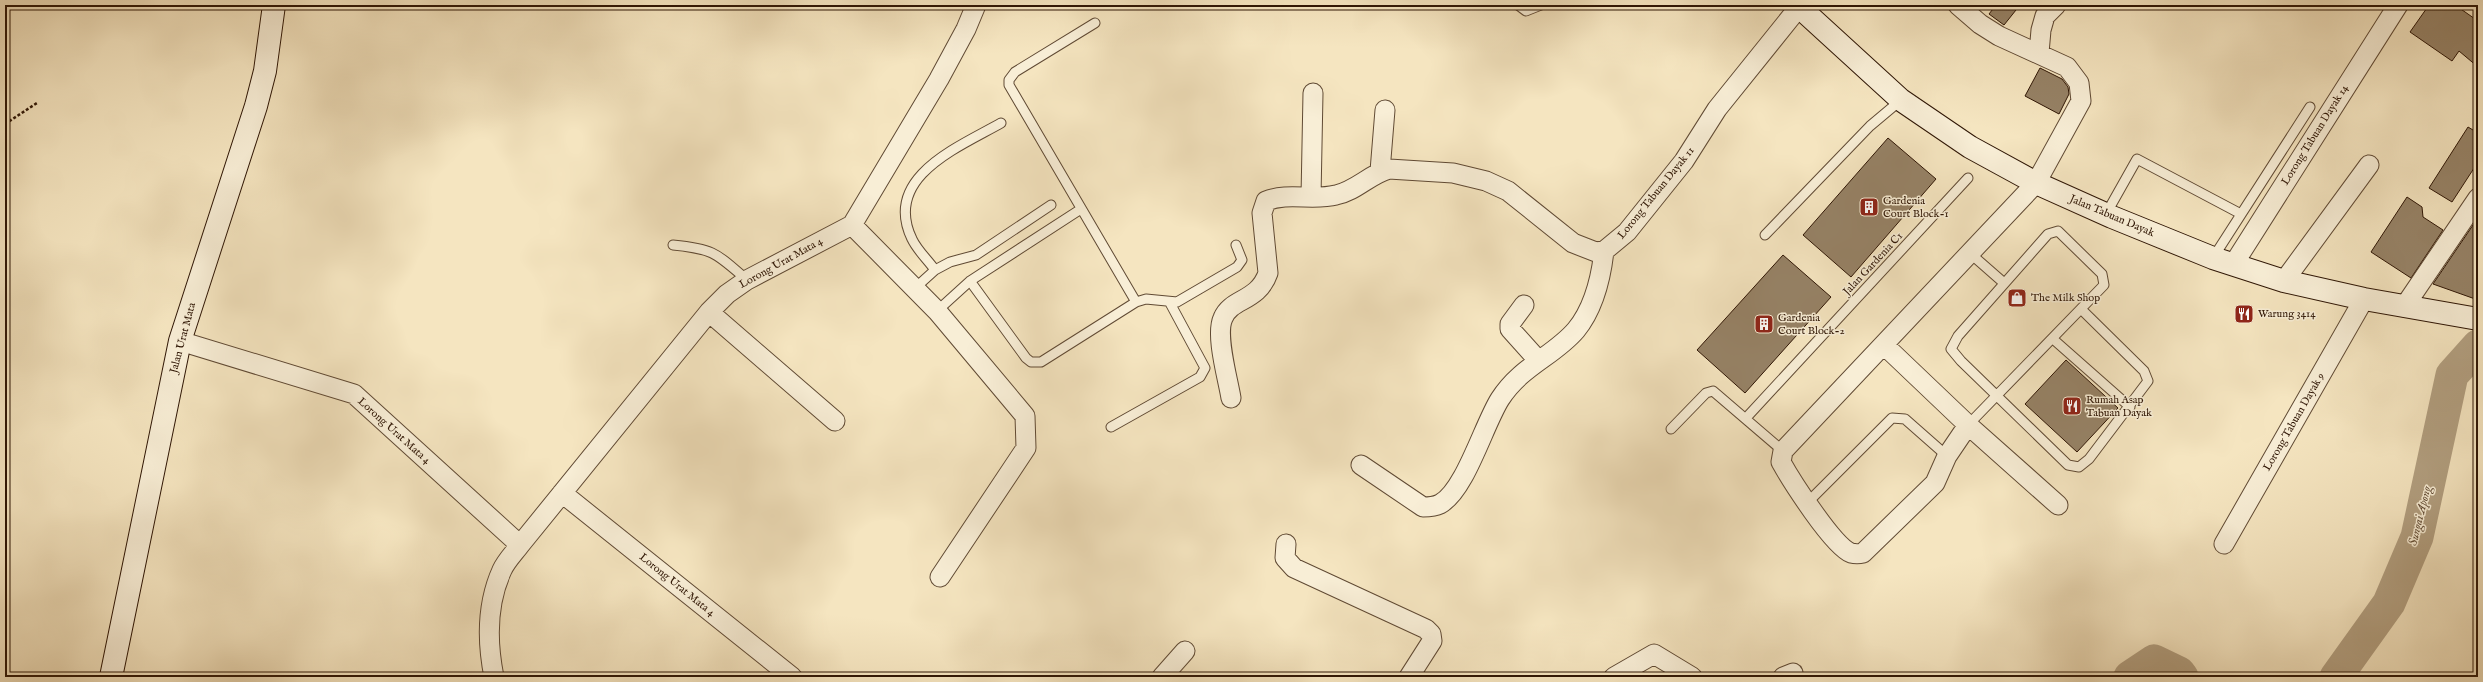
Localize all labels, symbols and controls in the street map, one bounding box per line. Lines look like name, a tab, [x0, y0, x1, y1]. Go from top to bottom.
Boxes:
street label: Lorong Tabuan Dayak 14	[2278, 82, 2352, 188]
street label: Lorong Tabuan Dayak 11	[1615, 144, 1697, 242]
street label: Jalan Tabuan Dayak	[2066, 191, 2157, 240]
place label: Gardenia Court Block-1	[1883, 194, 1949, 221]
building icon: Gardenia Court Block-1	[1858, 196, 1880, 218]
street label: Jalan Gardenia C1	[1839, 229, 1906, 300]
street label: Lorong Urat Mata 4	[737, 234, 826, 292]
shop icon: The Milk Shop	[2006, 287, 2028, 309]
place label: The Milk Shop	[2031, 291, 2100, 305]
street label: Jalan Urat Mata	[166, 301, 199, 377]
restaurant icon: Warung 3414	[2233, 303, 2255, 325]
place label: Warung 3414	[2258, 307, 2316, 321]
place label: Gardenia Court Block-2	[1778, 311, 1845, 338]
building icon: Gardenia Court Block-2	[1753, 313, 1775, 335]
street label: Lorong Tabuan Dayak 9	[2260, 370, 2328, 474]
place label: Rumah Asap Tabuan Dayak	[2086, 393, 2152, 420]
street label: Lorong Urat Mata 4	[355, 395, 434, 468]
restaurant icon: Rumah Asap Tabuan Dayak	[2061, 395, 2083, 417]
water label: Sungai Apong	[2405, 484, 2436, 548]
street label: Lorong Urat Mata 4	[636, 550, 718, 620]

